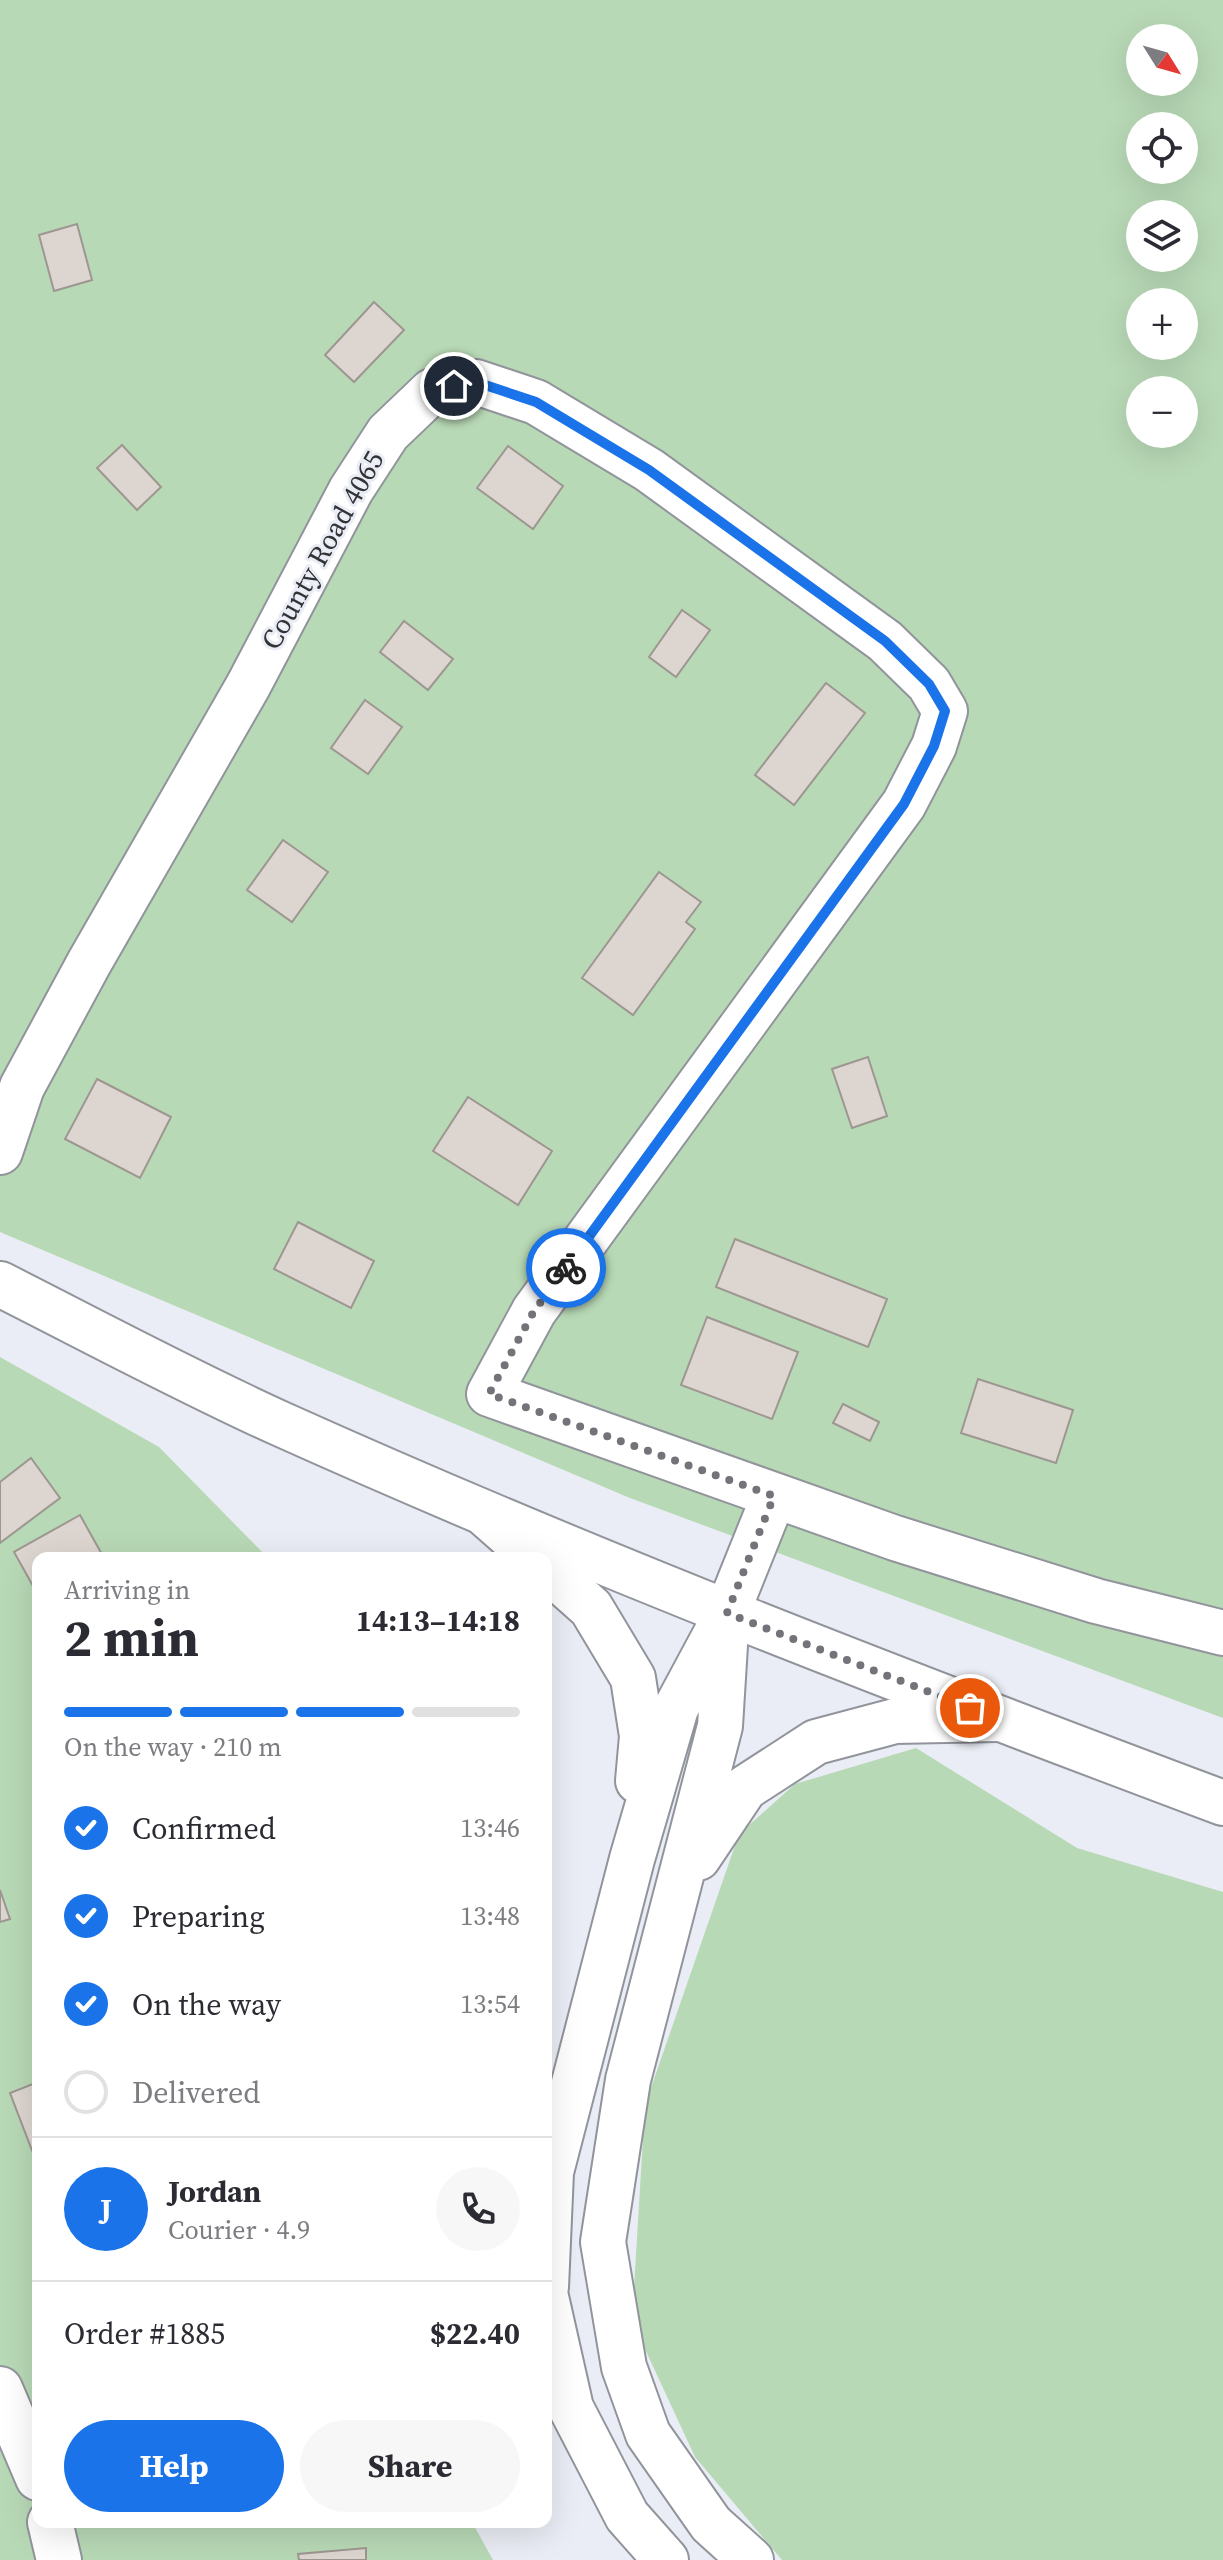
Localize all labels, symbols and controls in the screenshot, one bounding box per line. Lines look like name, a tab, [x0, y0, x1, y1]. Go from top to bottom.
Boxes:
north arrow	[1126, 24, 1198, 96]
map controls	[1126, 24, 1198, 448]
button: locate	[1126, 112, 1198, 184]
button: layers	[1126, 200, 1198, 272]
button: +	[1126, 288, 1198, 360]
pin	[420, 352, 488, 420]
icon: home	[432, 364, 476, 408]
button: −	[1126, 376, 1198, 448]
street label: County Road 4065	[252, 444, 392, 656]
courier	[526, 1228, 606, 1308]
icon: bike	[544, 1246, 588, 1290]
text: Arriving in	[64, 1572, 190, 1608]
text: 14:13–14:18	[356, 1600, 520, 1641]
text: 2 min	[64, 1602, 199, 1673]
pin	[936, 1674, 1004, 1742]
icon: bag	[948, 1686, 992, 1730]
text: On the way · 210 m	[64, 1729, 282, 1765]
icon: check	[64, 1806, 108, 1850]
text: Confirmed	[132, 1808, 276, 1849]
text: 13:46	[460, 1810, 520, 1846]
icon: check	[64, 1894, 108, 1938]
text: Preparing	[132, 1896, 265, 1937]
text: 13:48	[460, 1898, 520, 1934]
icon: check	[64, 1982, 108, 2026]
text: On the way	[132, 1984, 281, 2025]
text: 13:54	[460, 1986, 520, 2022]
text: Delivered	[132, 2072, 260, 2113]
button: phone	[436, 2167, 520, 2251]
text: Jordan	[168, 2171, 261, 2212]
text: J	[100, 2189, 112, 2230]
text: Courier · 4.9	[168, 2212, 310, 2248]
text: Order #1885	[64, 2313, 225, 2354]
text: $22.40	[430, 2313, 520, 2354]
button: Help	[64, 2420, 284, 2512]
button: Share	[300, 2420, 520, 2512]

